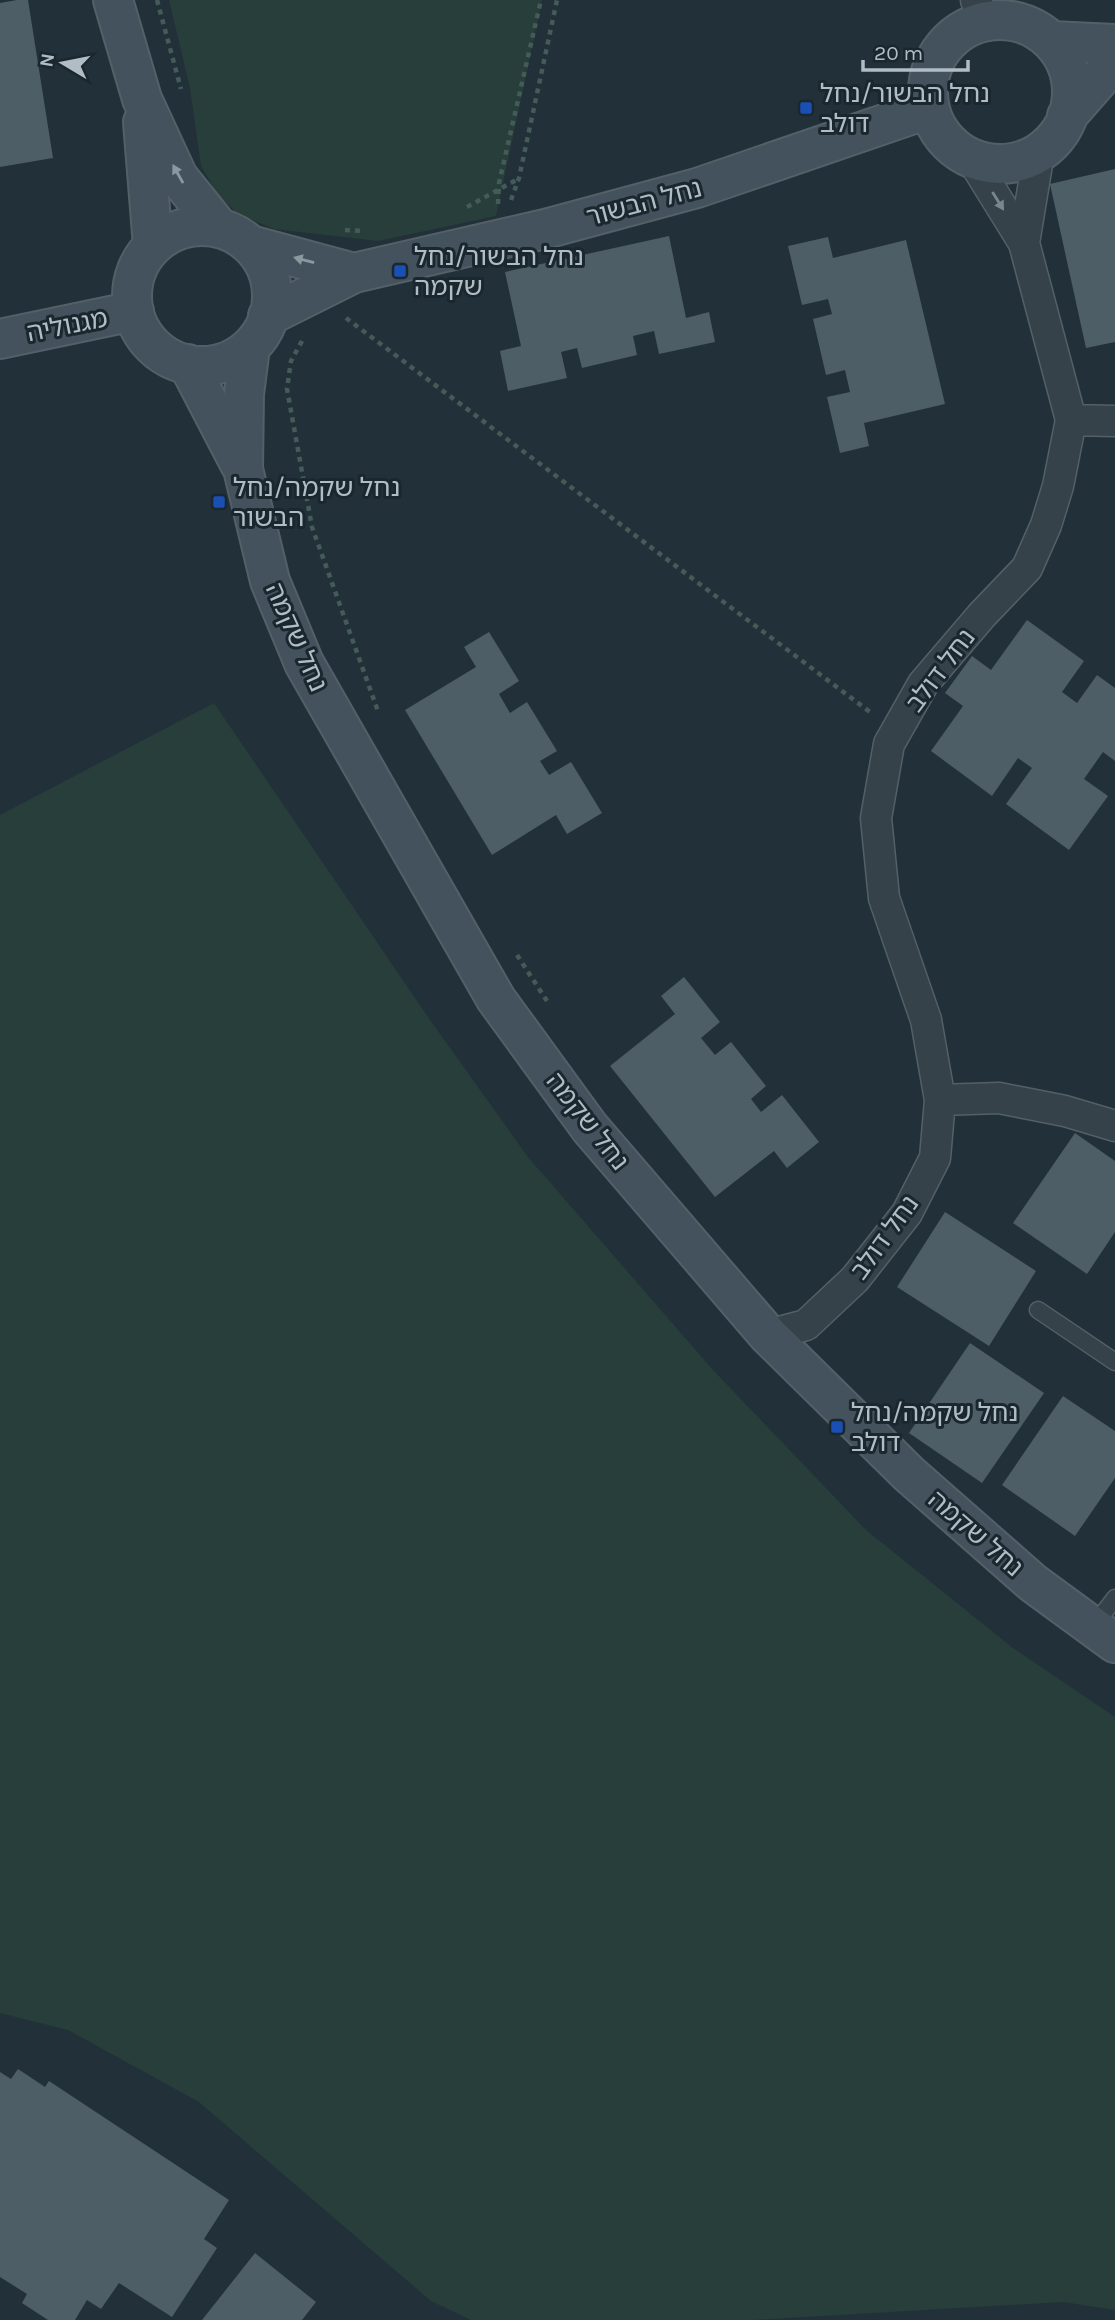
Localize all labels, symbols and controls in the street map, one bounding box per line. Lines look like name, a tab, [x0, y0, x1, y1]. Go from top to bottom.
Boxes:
north arrow	[28, 28, 98, 98]
scale bar	[863, 28, 968, 72]
text: 20 m	[874, 41, 923, 65]
text: N	[35, 52, 59, 69]
place label: נחל הבשור/נחל דולב	[820, 78, 990, 139]
marker: נחל הבשור/נחל דולב	[798, 100, 814, 116]
one-way arrow	[172, 164, 184, 183]
street label: נחל הבשור	[583, 172, 705, 233]
one-way arrow	[991, 191, 1004, 210]
place label: נחל הבשור/נחל שקמה	[414, 241, 584, 302]
one-way arrow	[293, 254, 314, 264]
marker: נחל הבשור/נחל שקמה	[392, 263, 408, 279]
street label: מגנוליה	[24, 302, 110, 348]
place label: נחל שקמה/נחל הבשור	[233, 472, 400, 533]
marker: נחל שקמה/נחל הבשור	[211, 494, 227, 510]
street label: נחל שקמה	[259, 578, 334, 696]
street label: נחל דולב	[899, 623, 982, 718]
street label: נחל שקמה	[540, 1066, 635, 1176]
street label: נחל דולב	[844, 1189, 925, 1285]
place label: נחל שקמה/נחל דולב	[851, 1397, 1018, 1458]
marker: נחל שקמה/נחל דולב	[829, 1419, 845, 1435]
street label: נחל שקמה	[922, 1484, 1029, 1583]

